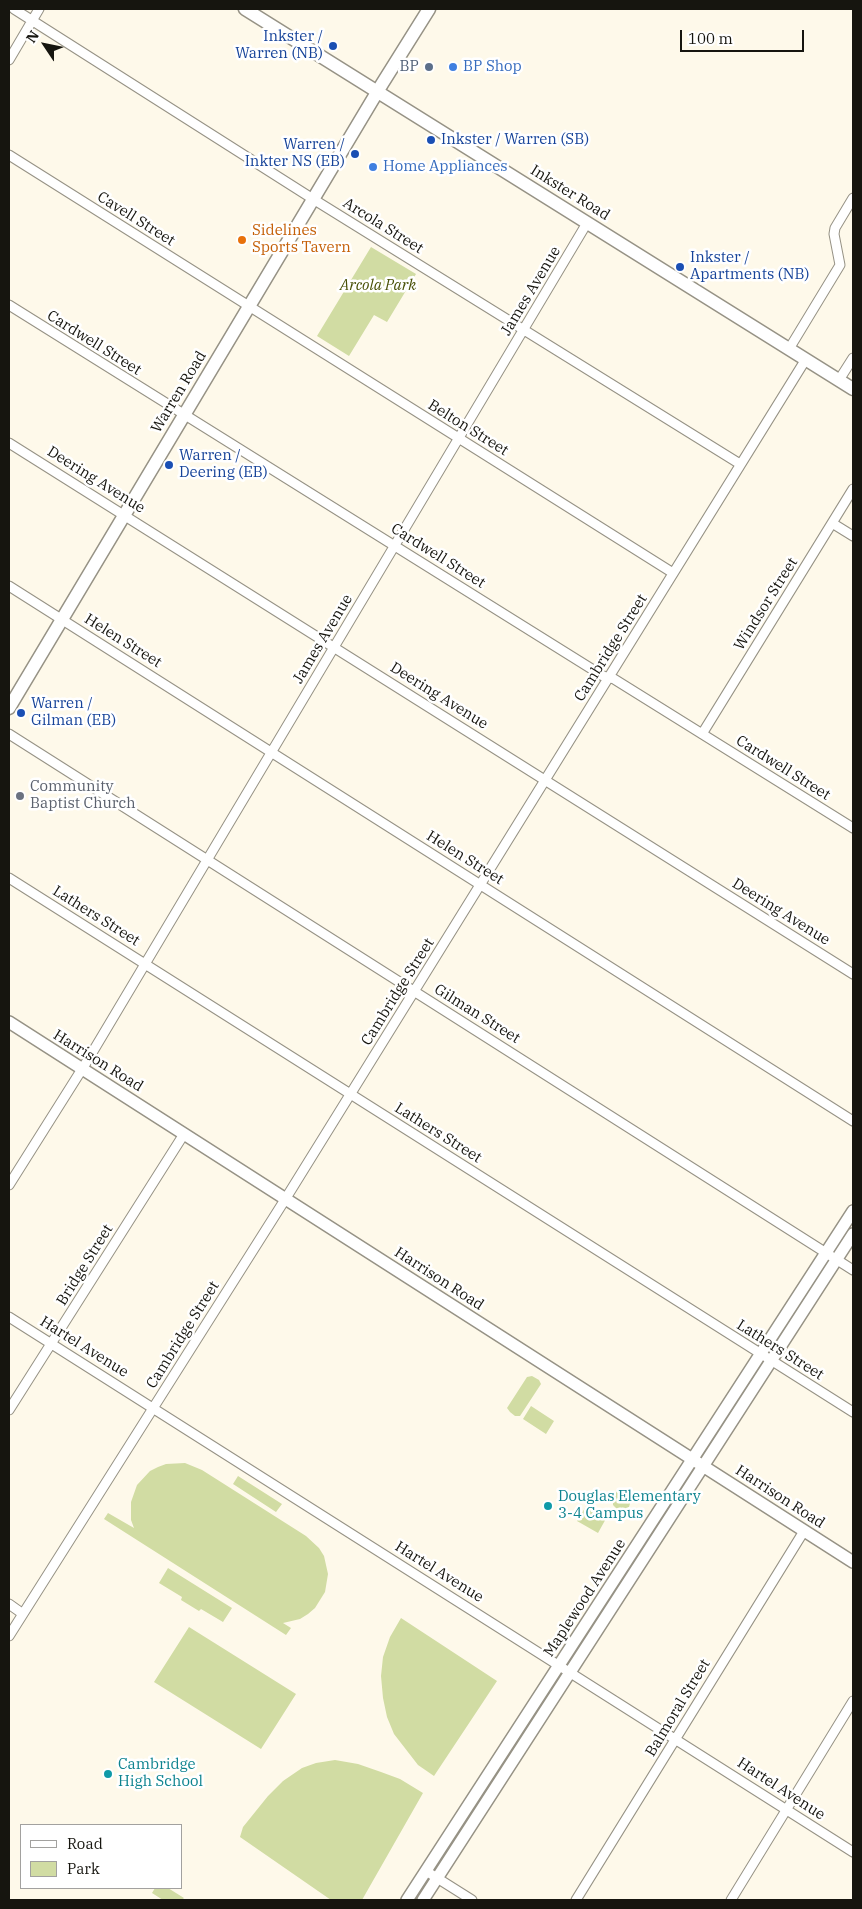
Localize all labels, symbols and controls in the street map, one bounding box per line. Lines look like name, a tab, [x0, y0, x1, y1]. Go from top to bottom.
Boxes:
north arrow	[20, 20, 70, 70]
scale bar	[682, 20, 806, 52]
text: N	[22, 27, 43, 46]
place label: Inkster / Warren (NB)	[235, 28, 323, 63]
text: 100 m	[688, 29, 733, 48]
marker: Inkster / Warren (NB)	[327, 40, 339, 52]
place label: BP	[400, 58, 419, 76]
place label: BP Shop	[463, 58, 522, 76]
marker: BP	[423, 61, 435, 73]
marker: BP Shop	[447, 61, 459, 73]
place label: Inkster / Warren (SB)	[441, 131, 589, 149]
marker: Inkster / Warren (SB)	[425, 134, 437, 146]
place label: Warren / Inkter NS (EB)	[245, 136, 345, 171]
marker: Warren / Inkter NS (EB)	[349, 148, 361, 160]
place label: Home Appliances	[383, 158, 508, 176]
marker: Home Appliances	[367, 161, 379, 173]
street label: Inkster Road	[527, 162, 613, 224]
street label: Cavell Street	[94, 188, 178, 250]
street label: Arcola Street	[340, 194, 426, 258]
place label: Sidelines Sports Tavern	[252, 222, 351, 257]
marker: Sidelines Sports Tavern	[236, 234, 248, 246]
street label: James Avenue	[497, 243, 565, 339]
place label: Inkster / Apartments (NB)	[690, 249, 809, 284]
marker: Inkster / Apartments (NB)	[674, 261, 686, 273]
park label: Arcola Park	[340, 277, 416, 295]
street label: Cardwell Street	[44, 307, 144, 379]
street label: Warren Road	[148, 348, 210, 436]
street label: Belton Street	[424, 396, 512, 460]
street label: Deering Avenue	[44, 443, 148, 517]
place label: Warren / Deering (EB)	[179, 447, 268, 482]
marker: Warren / Deering (EB)	[163, 459, 175, 471]
street label: Cardwell Street	[388, 520, 488, 592]
street label: Windsor Street	[730, 554, 802, 654]
street label: James Avenue	[289, 591, 357, 687]
street label: Cambridge Street	[571, 591, 651, 705]
street label: Helen Street	[81, 610, 165, 672]
street label: Deering Avenue	[387, 659, 491, 733]
place label: Warren / Gilman (EB)	[31, 695, 116, 730]
marker: Warren / Gilman (EB)	[15, 707, 27, 719]
street label: Cardwell Street	[733, 732, 833, 804]
place label: Community Baptist Church	[30, 778, 136, 813]
marker: Community Baptist Church	[14, 790, 26, 802]
street label: Helen Street	[423, 827, 507, 889]
street label: Deering Avenue	[729, 875, 833, 949]
street label: Lathers Street	[49, 882, 143, 950]
street label: Cambridge Street	[358, 935, 438, 1049]
street label: Gilman Street	[431, 980, 523, 1048]
street label: Harrison Road	[50, 1026, 146, 1096]
street label: Lathers Street	[391, 1099, 485, 1167]
street label: Bridge Street	[53, 1221, 117, 1309]
street label: Harrison Road	[391, 1244, 487, 1314]
street label: Cambridge Street	[143, 1278, 223, 1392]
street label: Hartel Avenue	[36, 1313, 132, 1381]
street label: Lathers Street	[733, 1316, 827, 1384]
street label: Harrison Road	[732, 1462, 828, 1532]
place label: Douglas Elementary 3-4 Campus	[558, 1488, 701, 1523]
marker: Douglas Elementary 3-4 Campus	[542, 1500, 554, 1512]
street label: Maplewood Avenue	[540, 1536, 630, 1660]
street label: Hartel Avenue	[391, 1538, 487, 1606]
street label: Balmoral Street	[642, 1656, 714, 1760]
street label: Hartel Avenue	[734, 1754, 828, 1824]
place label: Cambridge High School	[118, 1756, 203, 1791]
marker: Cambridge High School	[102, 1768, 114, 1780]
legend	[20, 1824, 182, 1889]
text: Road	[67, 1834, 103, 1853]
text: Park	[67, 1859, 100, 1878]

